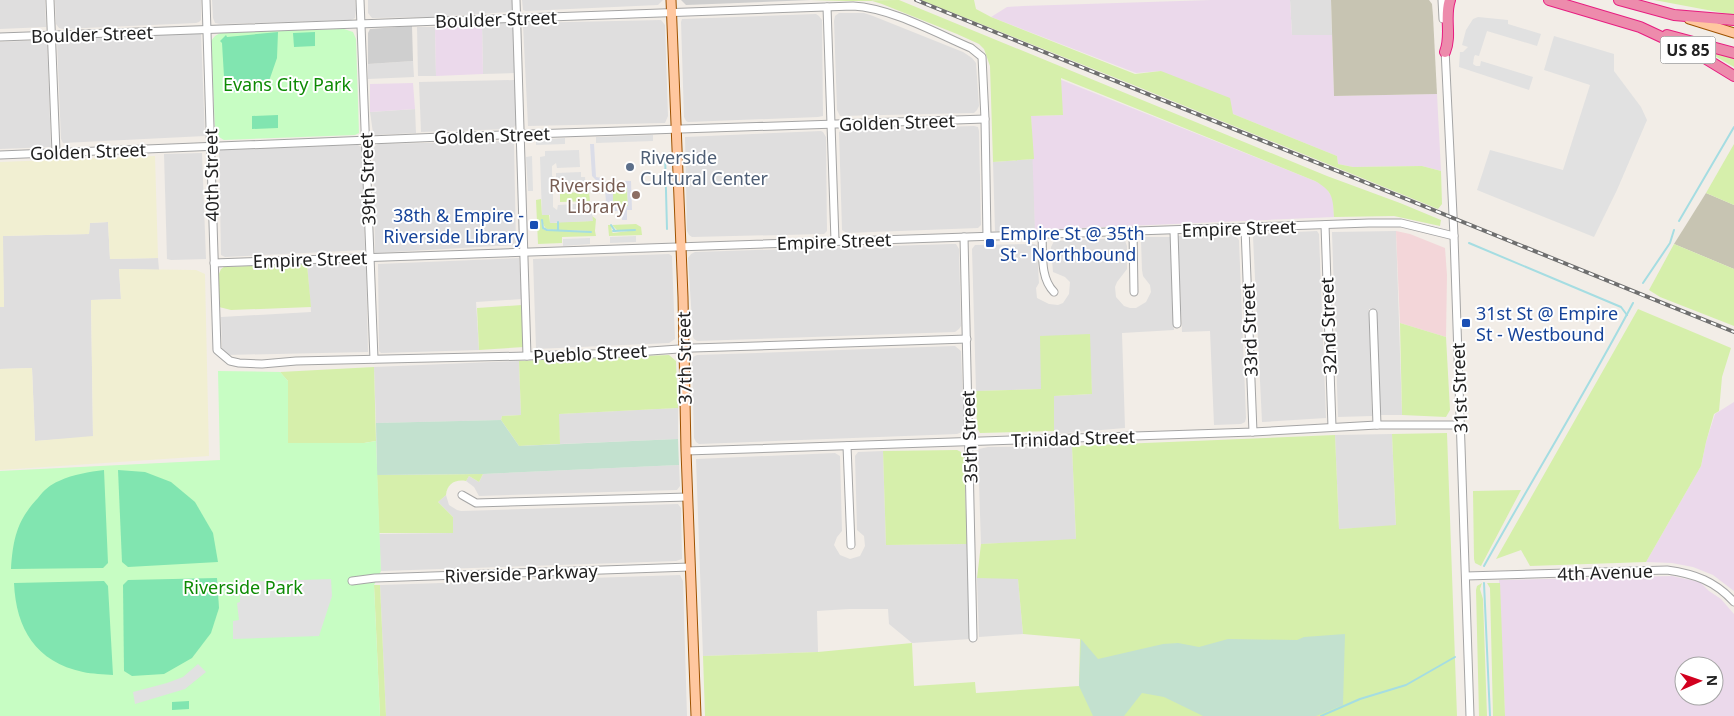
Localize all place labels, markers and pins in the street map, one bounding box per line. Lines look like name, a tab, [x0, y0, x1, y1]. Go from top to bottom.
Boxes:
place label: Riverside Cultural Center	[640, 145, 769, 190]
marker: Riverside Cultural Center	[624, 161, 636, 173]
place label: Riverside Library	[549, 173, 627, 218]
marker: Riverside Library	[630, 189, 642, 201]
place label: 38th & Empire - Riverside Library	[383, 203, 525, 248]
marker: 38th & Empire - Riverside Library	[528, 219, 540, 231]
place label: Empire St @ 35th St - Northbound	[1000, 221, 1145, 266]
marker: Empire St @ 35th St - Northbound	[984, 237, 996, 249]
place label: 31st St @ Empire St - Westbound	[1476, 301, 1618, 346]
marker: 31st St @ Empire St - Westbound	[1460, 317, 1472, 329]

